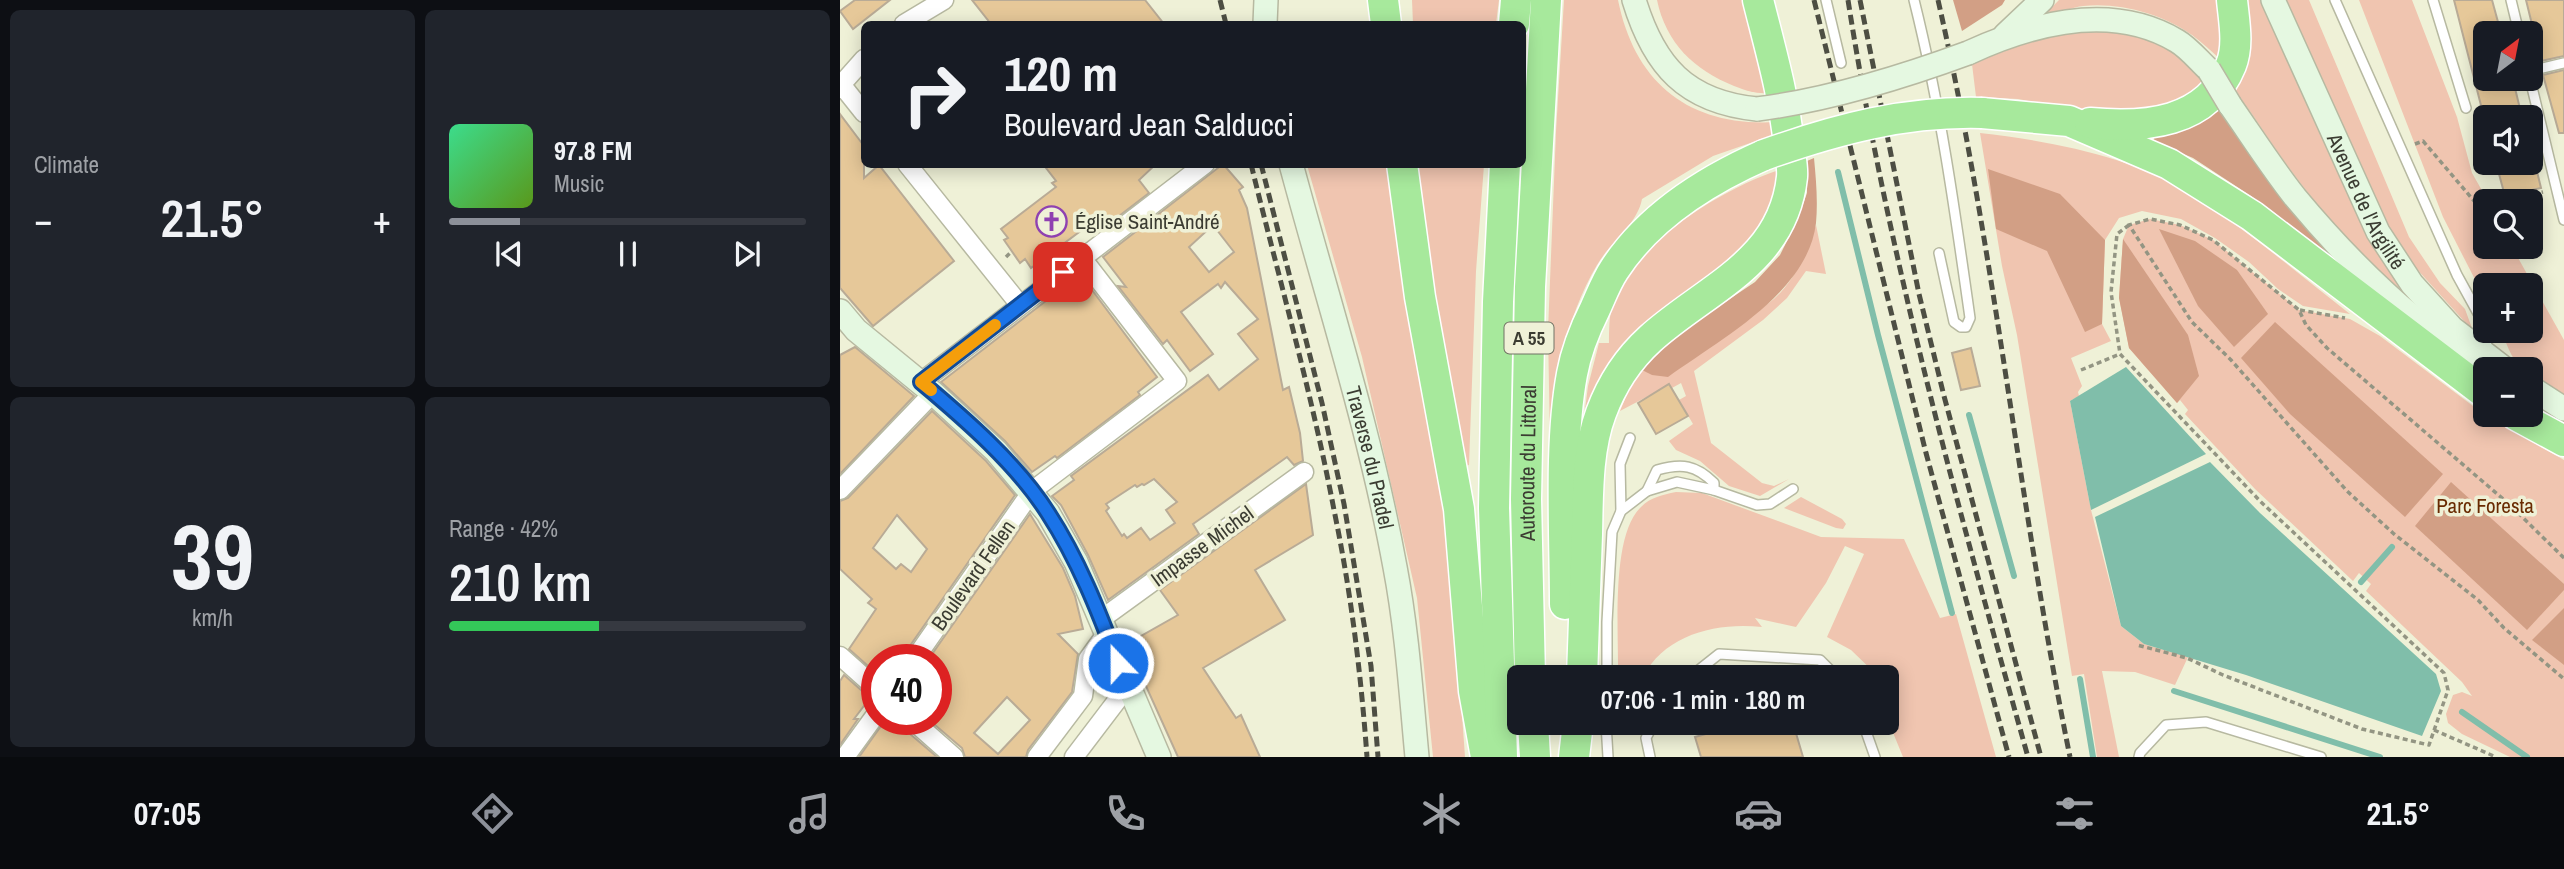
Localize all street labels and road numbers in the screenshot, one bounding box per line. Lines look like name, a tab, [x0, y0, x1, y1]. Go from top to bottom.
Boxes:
street label: Avenue de l'Argilité	[2320, 128, 2413, 275]
road number: A 55	[1504, 322, 1554, 354]
street label: Traverse du Pradel	[1339, 383, 1402, 531]
street label: Autoroute du Littoral	[1511, 385, 1543, 542]
street label: Impasse Michel	[1145, 499, 1259, 593]
street label: Boulevard Fellen	[924, 514, 1022, 636]

